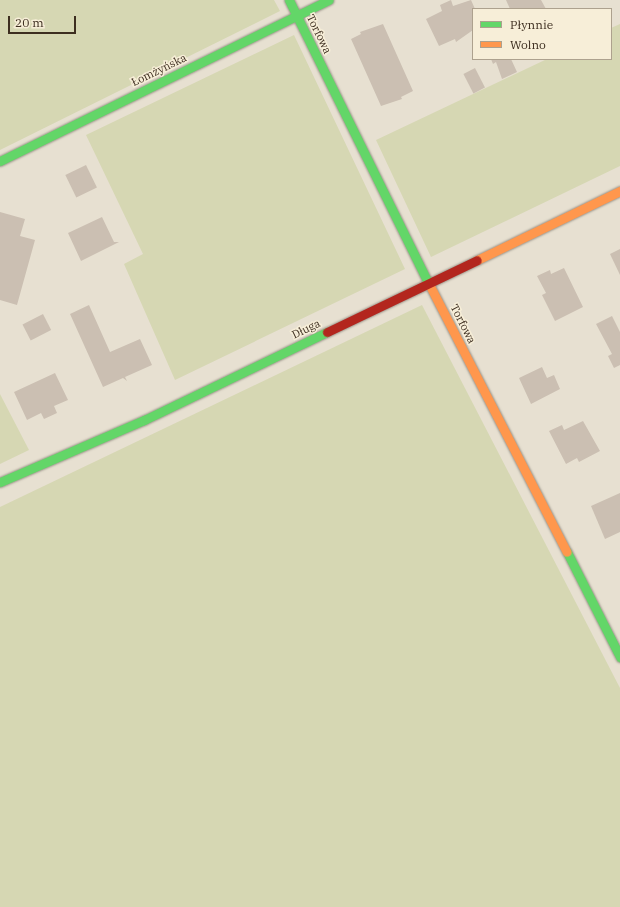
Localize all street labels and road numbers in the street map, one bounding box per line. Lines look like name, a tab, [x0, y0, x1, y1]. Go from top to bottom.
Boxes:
street label: Torfowa	[304, 12, 334, 56]
street label: Łomżyńska	[129, 51, 189, 89]
street label: Torfowa	[448, 302, 478, 346]
street label: Długa	[290, 317, 322, 341]

